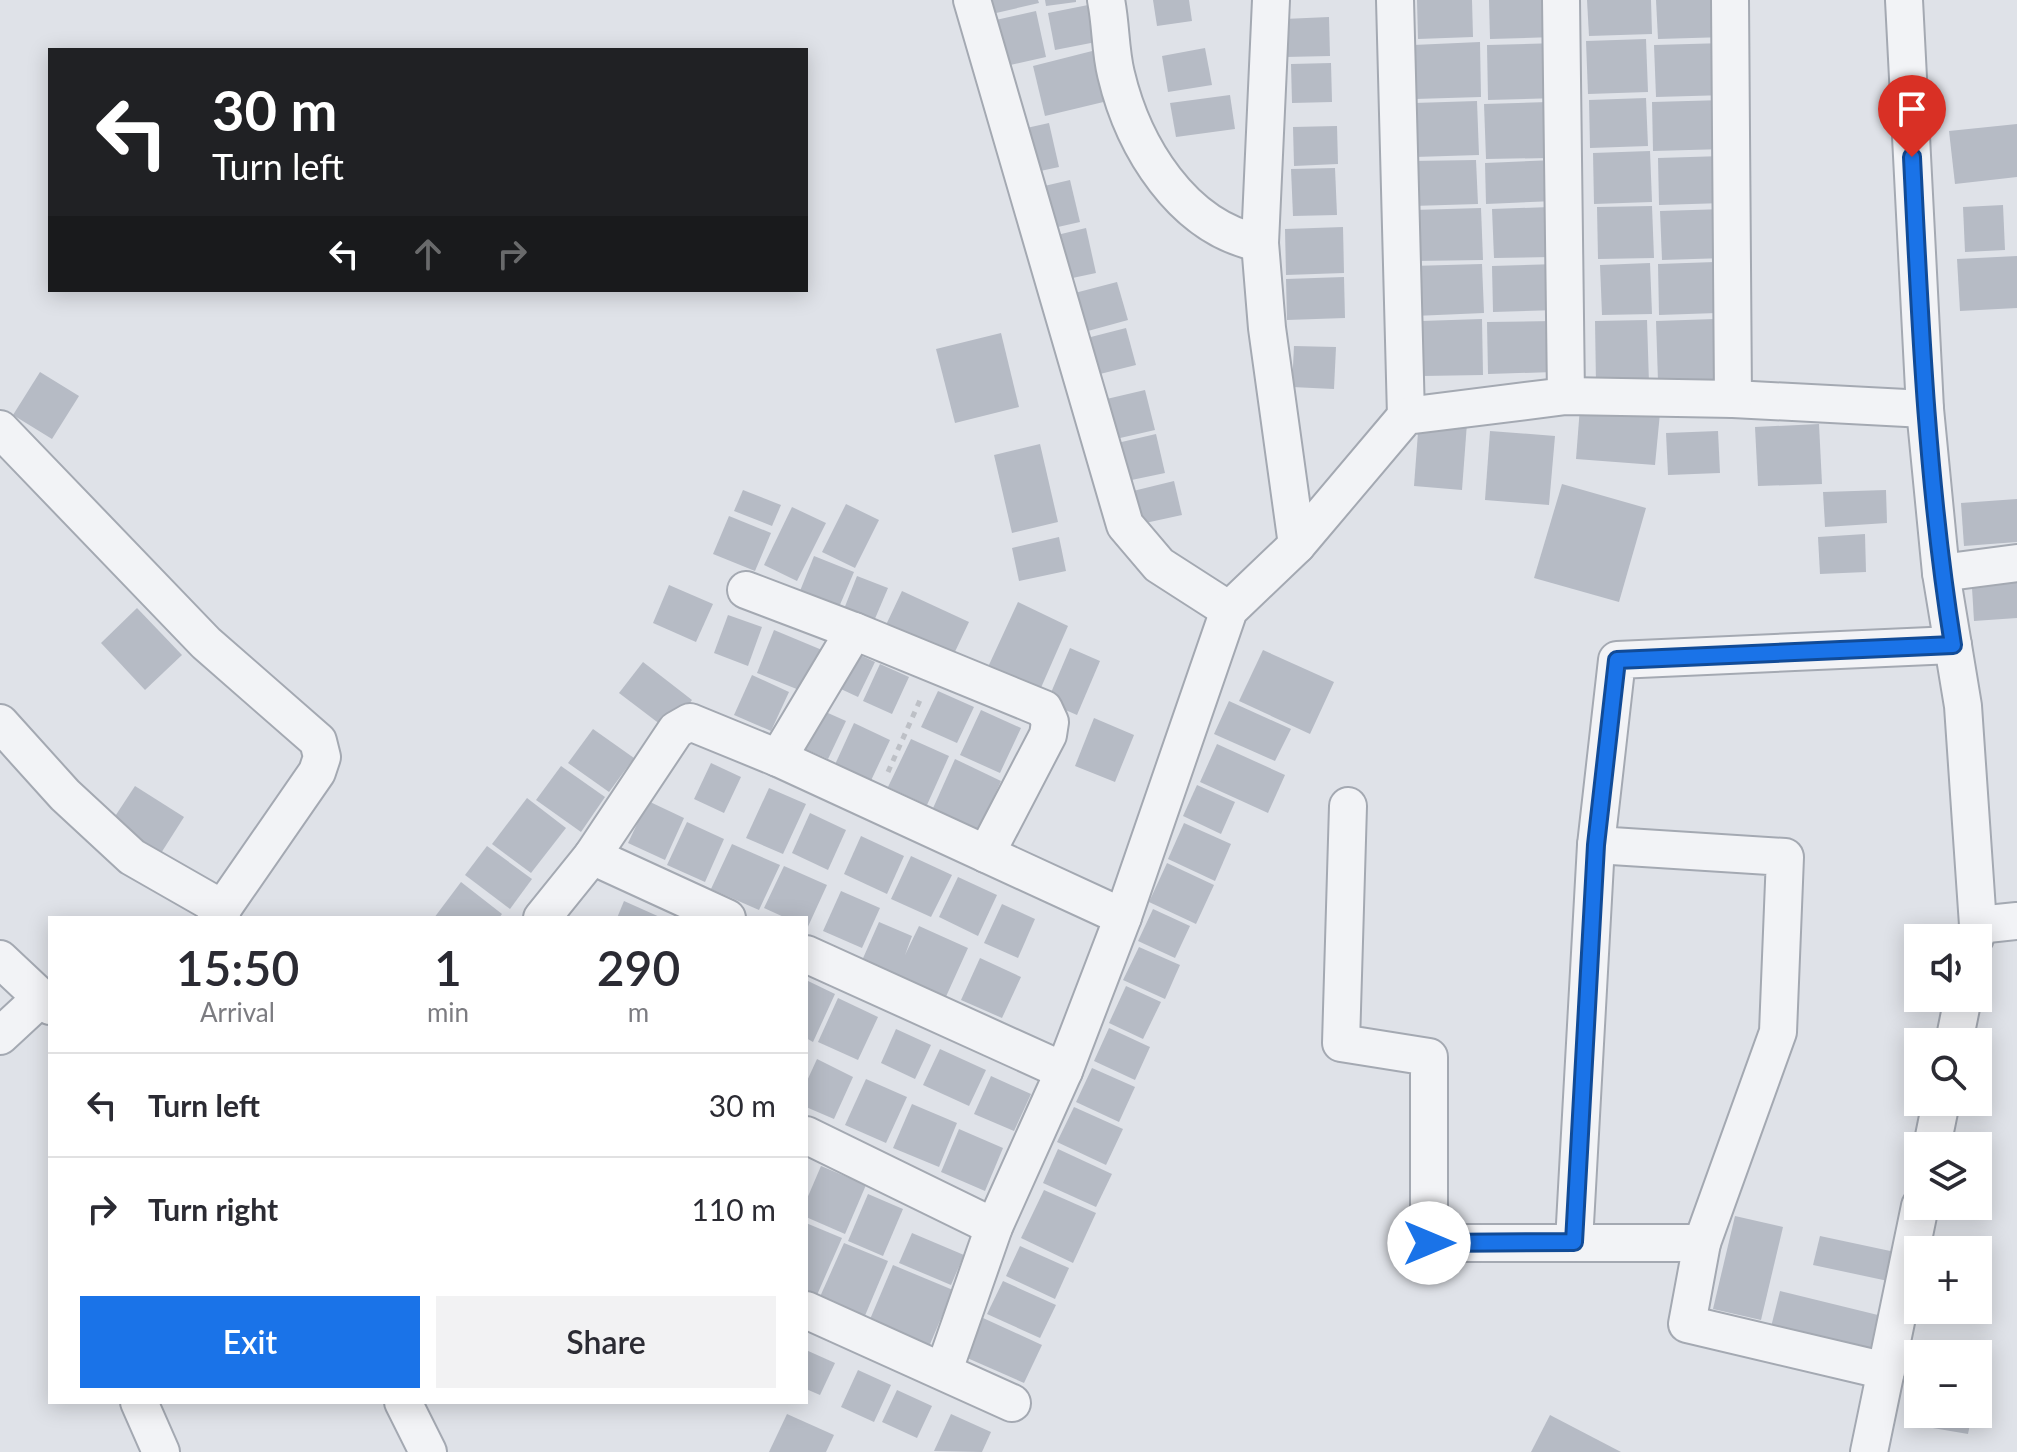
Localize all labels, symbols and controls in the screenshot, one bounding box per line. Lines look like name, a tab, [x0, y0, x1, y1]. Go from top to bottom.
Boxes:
pin	[1878, 75, 1946, 157]
text: 30 m	[212, 76, 337, 143]
icon: left	[80, 80, 184, 184]
icon: arrive	[1890, 87, 1934, 131]
text: Turn left	[212, 144, 344, 188]
icon: left	[322, 232, 366, 276]
icon: ahead	[406, 232, 450, 276]
icon: right	[490, 232, 534, 276]
map controls	[1904, 924, 1992, 1428]
button: sound	[1904, 924, 1992, 1012]
text: 15:50	[176, 939, 299, 996]
text: 1	[434, 939, 462, 996]
text: 290	[597, 939, 680, 996]
text: Arrival	[200, 996, 275, 1028]
text: min	[427, 996, 469, 1028]
text: m	[628, 996, 649, 1028]
button: search	[1904, 1028, 1992, 1116]
icon: left	[80, 1083, 124, 1127]
text: Turn left	[148, 1087, 260, 1123]
text: 30 m	[709, 1087, 776, 1123]
button: layers	[1904, 1132, 1992, 1220]
icon: right	[80, 1187, 124, 1231]
text: Turn right	[148, 1191, 278, 1227]
text: 110 m	[691, 1191, 776, 1227]
position arrow	[1387, 1201, 1471, 1285]
button: +	[1904, 1236, 1992, 1324]
button: Exit	[80, 1296, 420, 1388]
button: Share	[436, 1296, 776, 1388]
button: −	[1904, 1340, 1992, 1428]

